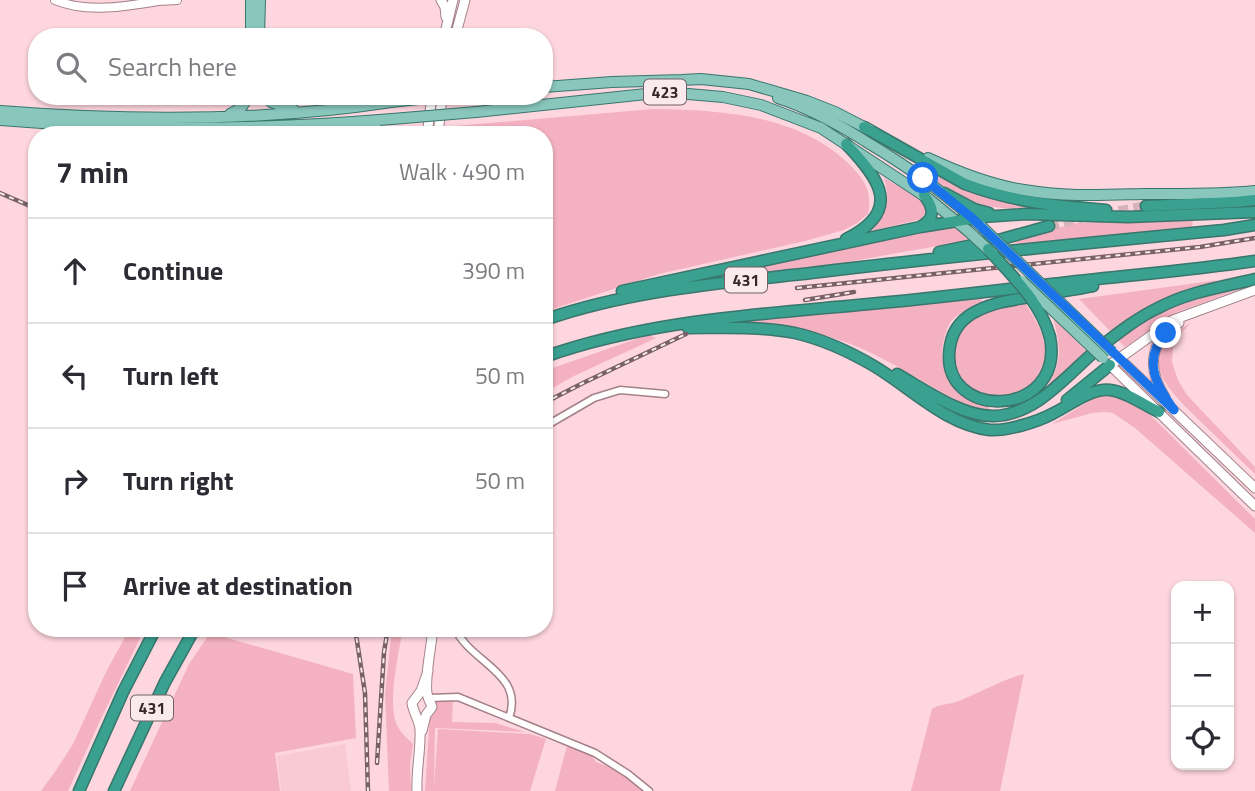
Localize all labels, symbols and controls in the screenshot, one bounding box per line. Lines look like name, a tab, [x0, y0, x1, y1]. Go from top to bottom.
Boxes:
search box	[28, 28, 553, 105]
text: Search here	[108, 47, 237, 86]
icon: search	[52, 48, 90, 86]
road number: 423	[644, 80, 686, 104]
text: 7 min	[56, 149, 129, 195]
text: Walk · 490 m	[399, 154, 525, 189]
route start	[907, 162, 938, 193]
text: Continue	[123, 251, 223, 290]
icon: ahead	[56, 252, 94, 290]
text: 390 m	[462, 253, 525, 288]
road number: 431	[725, 268, 767, 292]
route end	[1150, 317, 1181, 348]
text: Turn left	[123, 356, 218, 395]
icon: left	[56, 357, 94, 395]
text: 50 m	[475, 358, 525, 393]
text: Turn right	[123, 461, 234, 500]
icon: right	[56, 462, 94, 500]
text: 50 m	[475, 463, 525, 498]
text: Arrive at destination	[123, 566, 353, 605]
icon: arrive	[56, 567, 94, 605]
map controls	[1171, 581, 1234, 770]
button: +	[1171, 581, 1234, 644]
button: −	[1171, 644, 1234, 707]
road number: 431	[131, 695, 173, 720]
button: locate	[1171, 707, 1234, 770]

